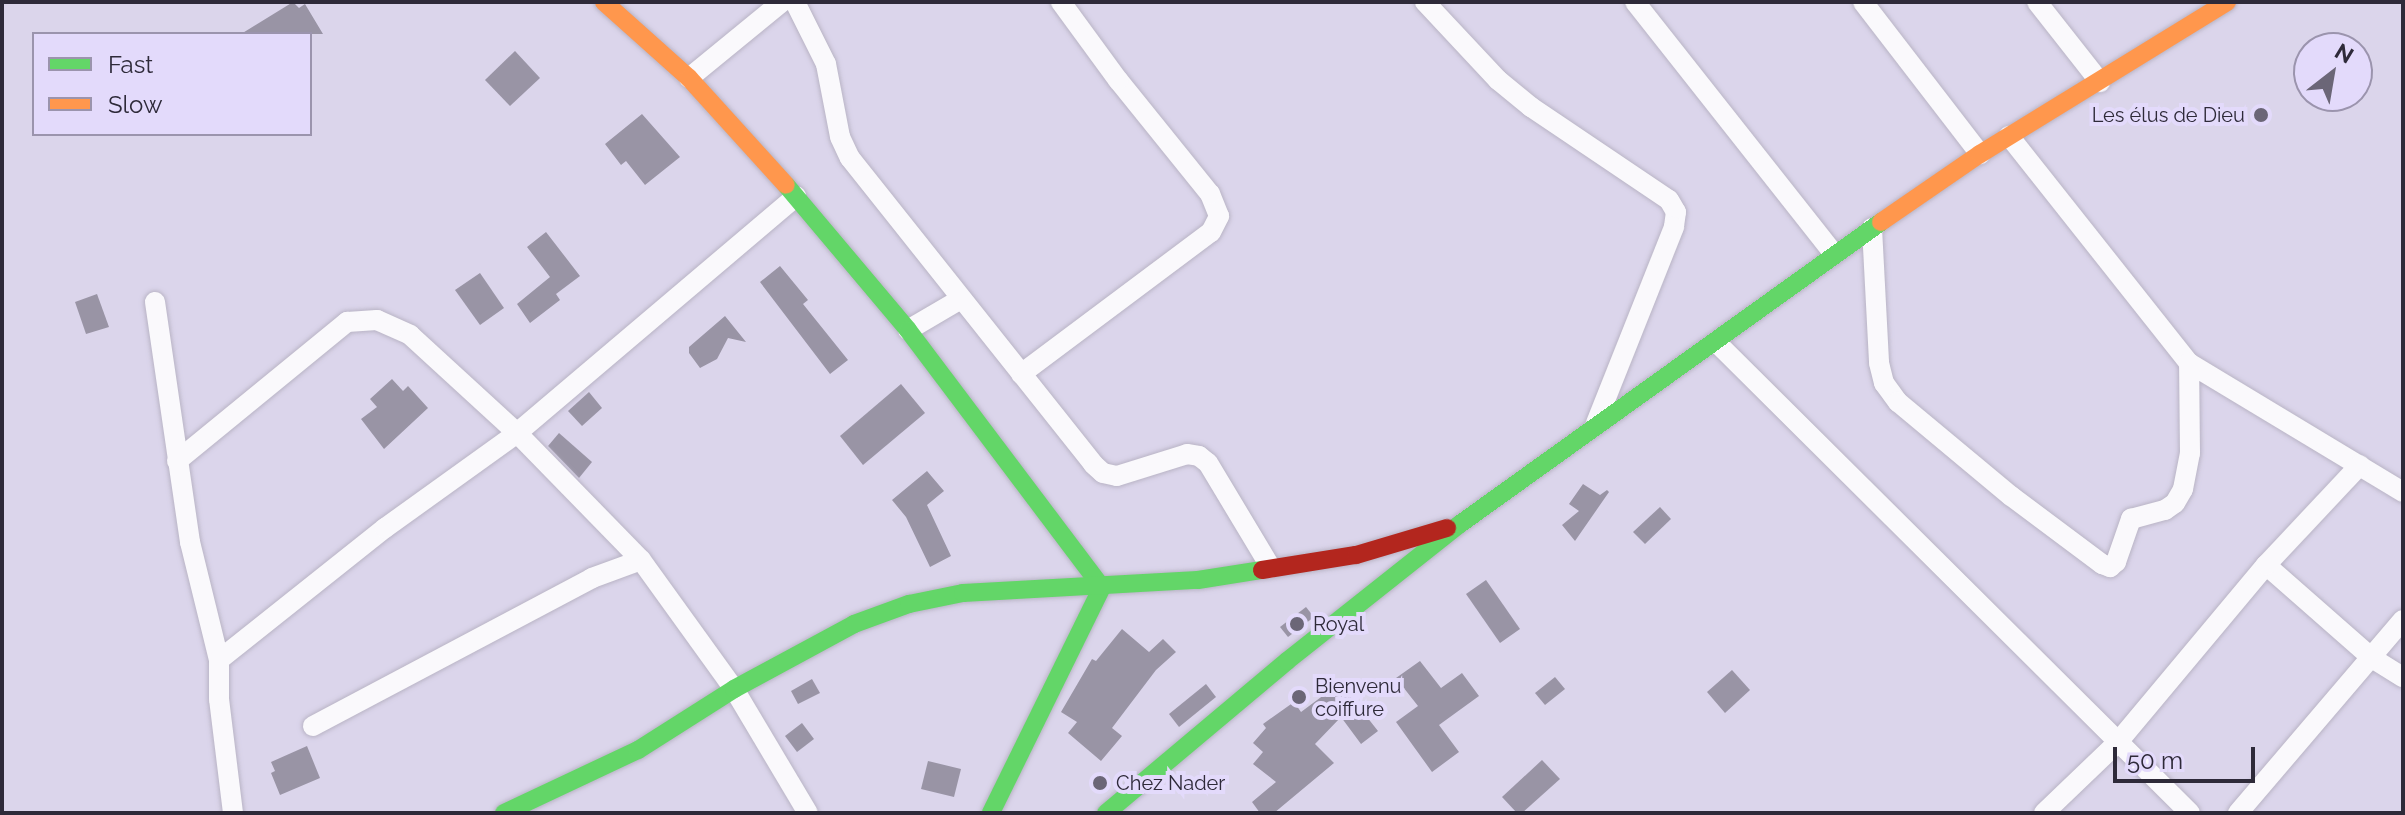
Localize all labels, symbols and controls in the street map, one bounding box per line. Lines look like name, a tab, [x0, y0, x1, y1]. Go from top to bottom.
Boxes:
legend	[32, 32, 312, 136]
north arrow	[2293, 32, 2373, 112]
text: N	[2330, 38, 2358, 69]
text: Fast	[108, 50, 153, 79]
text: Slow	[108, 90, 162, 119]
place label: Les élus de Dieu	[2092, 103, 2245, 127]
marker: Les élus de Dieu	[2252, 106, 2270, 124]
place label: Royal	[1313, 612, 1364, 636]
marker: Royal	[1288, 615, 1306, 633]
place label: Bienvenu coiffure	[1315, 674, 1401, 721]
marker: Bienvenu coiffure	[1290, 688, 1308, 706]
scale bar	[2117, 731, 2259, 781]
text: 50 m	[2127, 746, 2183, 775]
place label: Chez Nader	[1116, 771, 1225, 795]
marker: Chez Nader	[1091, 774, 1109, 792]

